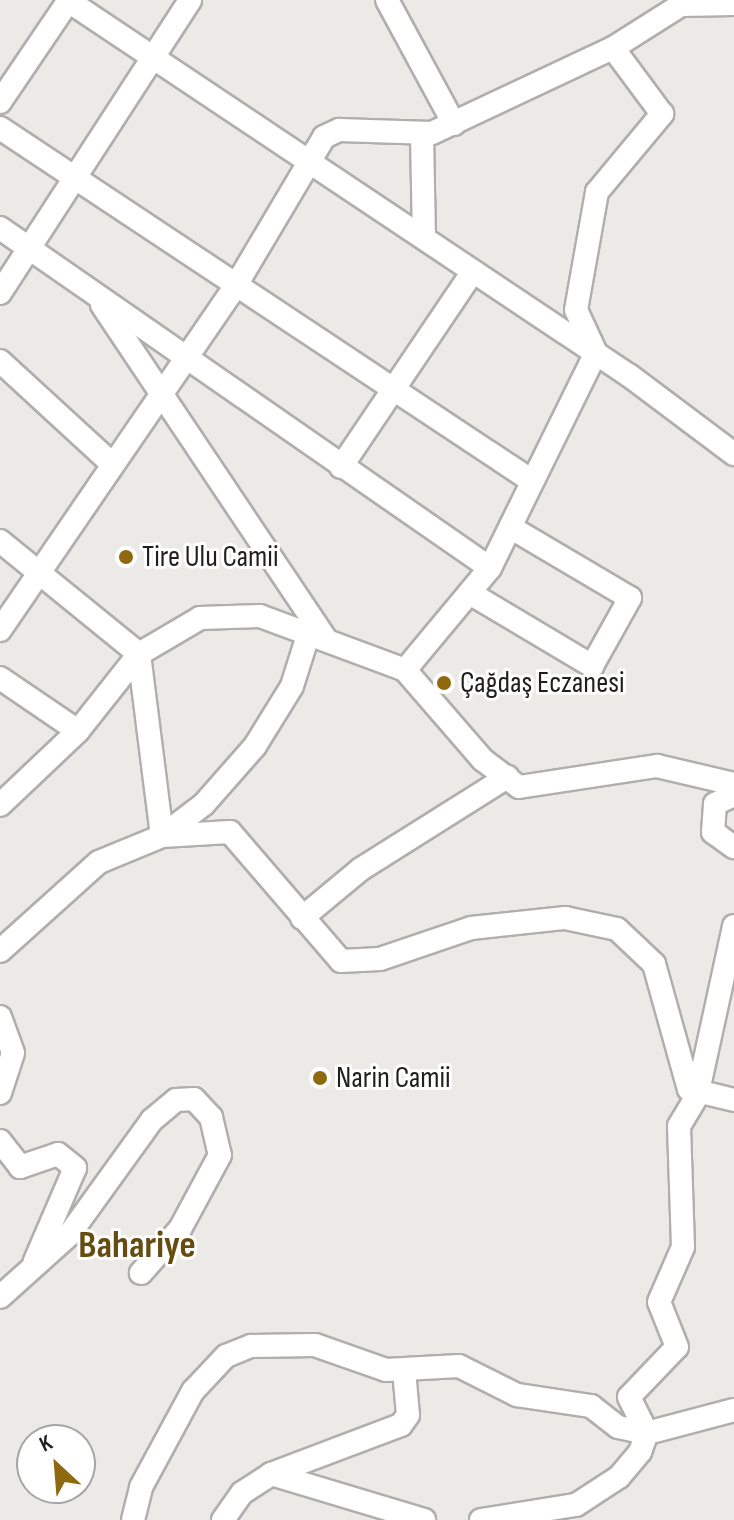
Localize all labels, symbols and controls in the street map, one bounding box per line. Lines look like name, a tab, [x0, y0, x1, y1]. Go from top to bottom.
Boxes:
place label: Tire Ulu Camii	[142, 539, 278, 575]
marker: Tire Ulu Camii	[117, 548, 135, 566]
place label: Çağdaş Eczanesi	[460, 665, 625, 701]
marker: Çağdaş Eczanesi	[435, 674, 453, 692]
place label: Narin Camii	[336, 1060, 451, 1096]
marker: Narin Camii	[311, 1069, 329, 1087]
district label: Bahariye	[78, 1223, 196, 1269]
north arrow	[16, 1424, 96, 1504]
text: K	[35, 1429, 57, 1458]

